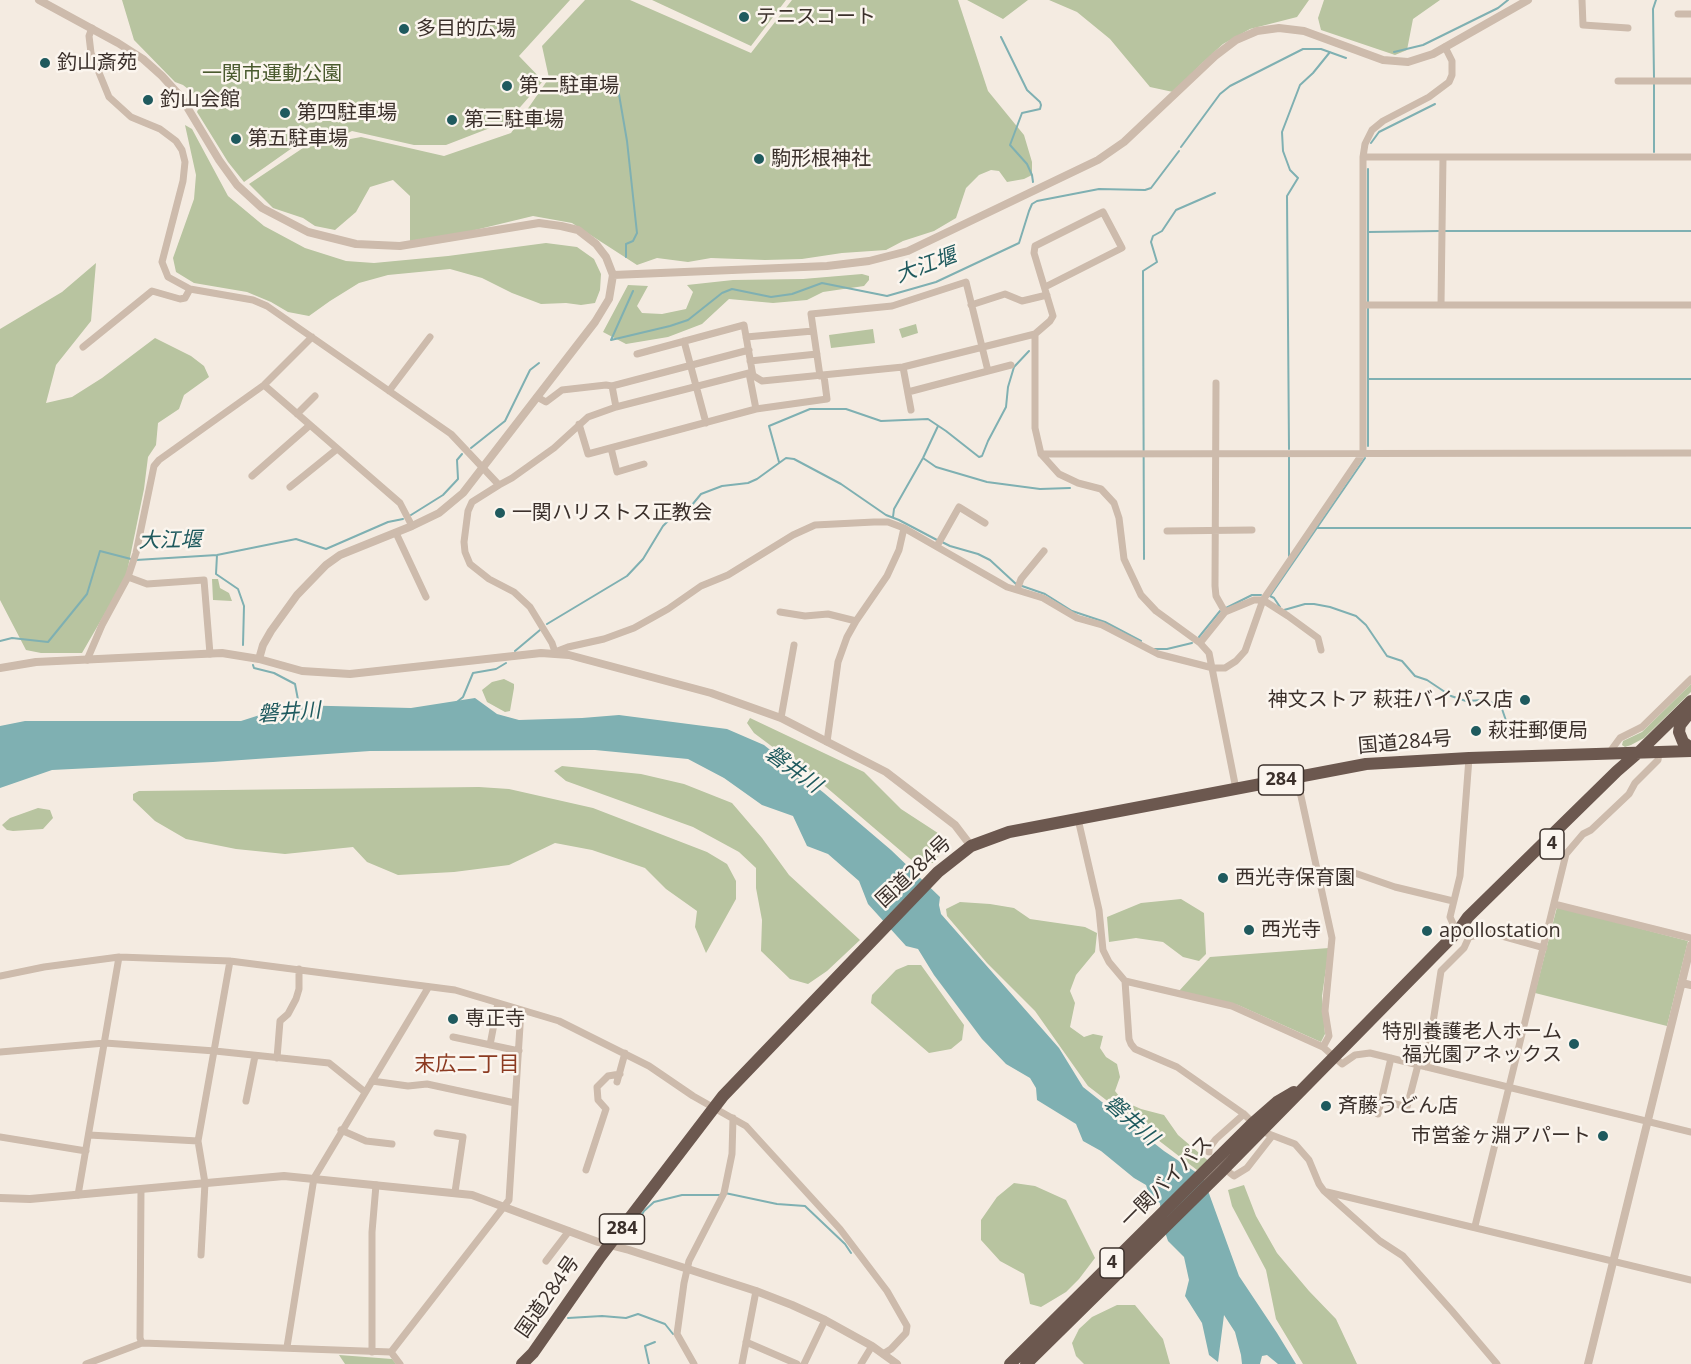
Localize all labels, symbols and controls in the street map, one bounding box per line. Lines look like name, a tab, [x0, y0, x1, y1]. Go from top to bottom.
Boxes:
place label: テニスコート	[756, 5, 876, 29]
marker: テニスコート	[737, 10, 751, 24]
place label: 多目的広場	[416, 17, 516, 41]
marker: 多目的広場	[397, 22, 411, 36]
place label: 釣山斎苑	[57, 51, 137, 75]
marker: 釣山斎苑	[38, 56, 52, 70]
park label: 一関市運動公園	[202, 62, 342, 86]
place label: 第二駐車場	[519, 74, 619, 98]
marker: 第二駐車場	[500, 79, 514, 93]
place label: 釣山会館	[160, 88, 240, 112]
marker: 釣山会館	[141, 93, 155, 107]
place label: 第四駐車場	[297, 101, 397, 125]
marker: 第四駐車場	[278, 106, 292, 120]
place label: 第三駐車場	[464, 108, 564, 132]
marker: 第三駐車場	[445, 113, 459, 127]
place label: 第五駐車場	[248, 127, 348, 151]
marker: 第五駐車場	[229, 132, 243, 146]
place label: 駒形根神社	[771, 147, 871, 171]
marker: 駒形根神社	[752, 152, 766, 166]
water label: 大江堰	[892, 243, 960, 289]
place label: 一関ハリストス正教会	[512, 501, 712, 525]
marker: 一関ハリストス正教会	[493, 506, 507, 520]
water label: 大江堰	[138, 528, 202, 554]
place label: 神文ストア 萩荘バイパス店	[1268, 688, 1513, 712]
marker: 神文ストア 萩荘バイパス店	[1518, 693, 1532, 707]
water label: 磐井川	[257, 698, 321, 728]
place label: 萩荘郵便局	[1488, 719, 1588, 743]
marker: 萩荘郵便局	[1469, 724, 1483, 738]
street label: 国道284号	[1357, 727, 1453, 759]
water label: 磐井川	[760, 741, 826, 799]
road number: 284	[1258, 765, 1304, 795]
road number: 4	[1540, 829, 1564, 859]
street label: 国道284号	[871, 831, 957, 913]
place label: 西光寺保育園	[1235, 866, 1355, 890]
marker: 西光寺保育園	[1216, 871, 1230, 885]
place label: 西光寺	[1261, 918, 1321, 942]
place label: apollostation	[1439, 919, 1561, 943]
marker: 西光寺	[1242, 923, 1256, 937]
marker: apollostation	[1420, 924, 1434, 938]
place label: 専正寺	[465, 1007, 525, 1031]
marker: 専正寺	[446, 1012, 460, 1026]
place label: 特別養護老人ホーム 福光園アネックス	[1382, 1020, 1562, 1067]
marker: 特別養護老人ホーム 福光園アネックス	[1567, 1037, 1581, 1051]
district label: 末広二丁目	[415, 1052, 519, 1078]
water label: 磐井川	[1099, 1091, 1163, 1151]
place label: 斉藤うどん店	[1338, 1094, 1458, 1118]
marker: 斉藤うどん店	[1319, 1099, 1333, 1113]
place label: 市営釜ヶ淵アパート	[1411, 1124, 1591, 1148]
marker: 市営釜ヶ淵アパート	[1596, 1129, 1610, 1143]
street label: 一関バイパス	[1116, 1131, 1218, 1233]
road number: 284	[600, 1214, 644, 1244]
road number: 4	[1100, 1248, 1124, 1278]
street label: 国道284号	[511, 1251, 585, 1343]

